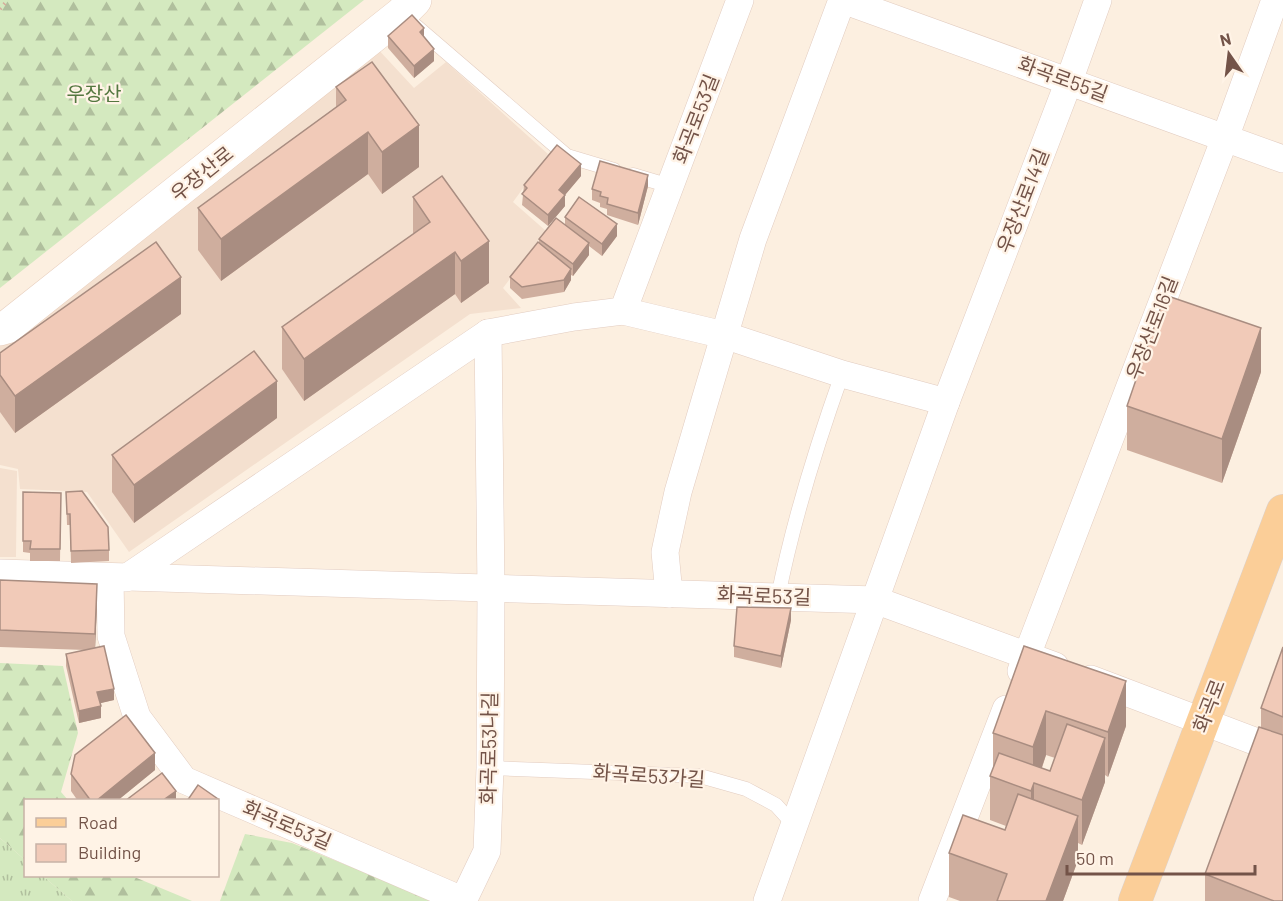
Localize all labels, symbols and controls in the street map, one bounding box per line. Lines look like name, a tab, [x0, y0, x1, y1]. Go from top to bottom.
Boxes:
north arrow	[1199, 24, 1259, 84]
text: N	[1218, 28, 1233, 49]
street label: 화곡로55길	[1015, 51, 1112, 105]
street label: 화곡로53길	[667, 70, 723, 167]
park label: 우장산	[66, 81, 122, 105]
street label: 우장산로	[165, 141, 238, 206]
street label: 우장산로14길	[991, 145, 1053, 256]
street label: 우장산로16길	[1120, 272, 1182, 383]
street label: 화곡로53길	[717, 581, 812, 609]
street label: 화곡로	[1187, 676, 1229, 736]
street label: 화곡로53나길	[475, 691, 501, 804]
street label: 화곡로53가길	[592, 759, 706, 791]
street label: 화곡로53길	[239, 795, 335, 854]
legend	[24, 799, 219, 877]
text: Road	[78, 811, 118, 833]
scale bar	[1067, 838, 1254, 876]
text: Building	[78, 841, 141, 863]
text: 50 m	[1076, 847, 1114, 869]

